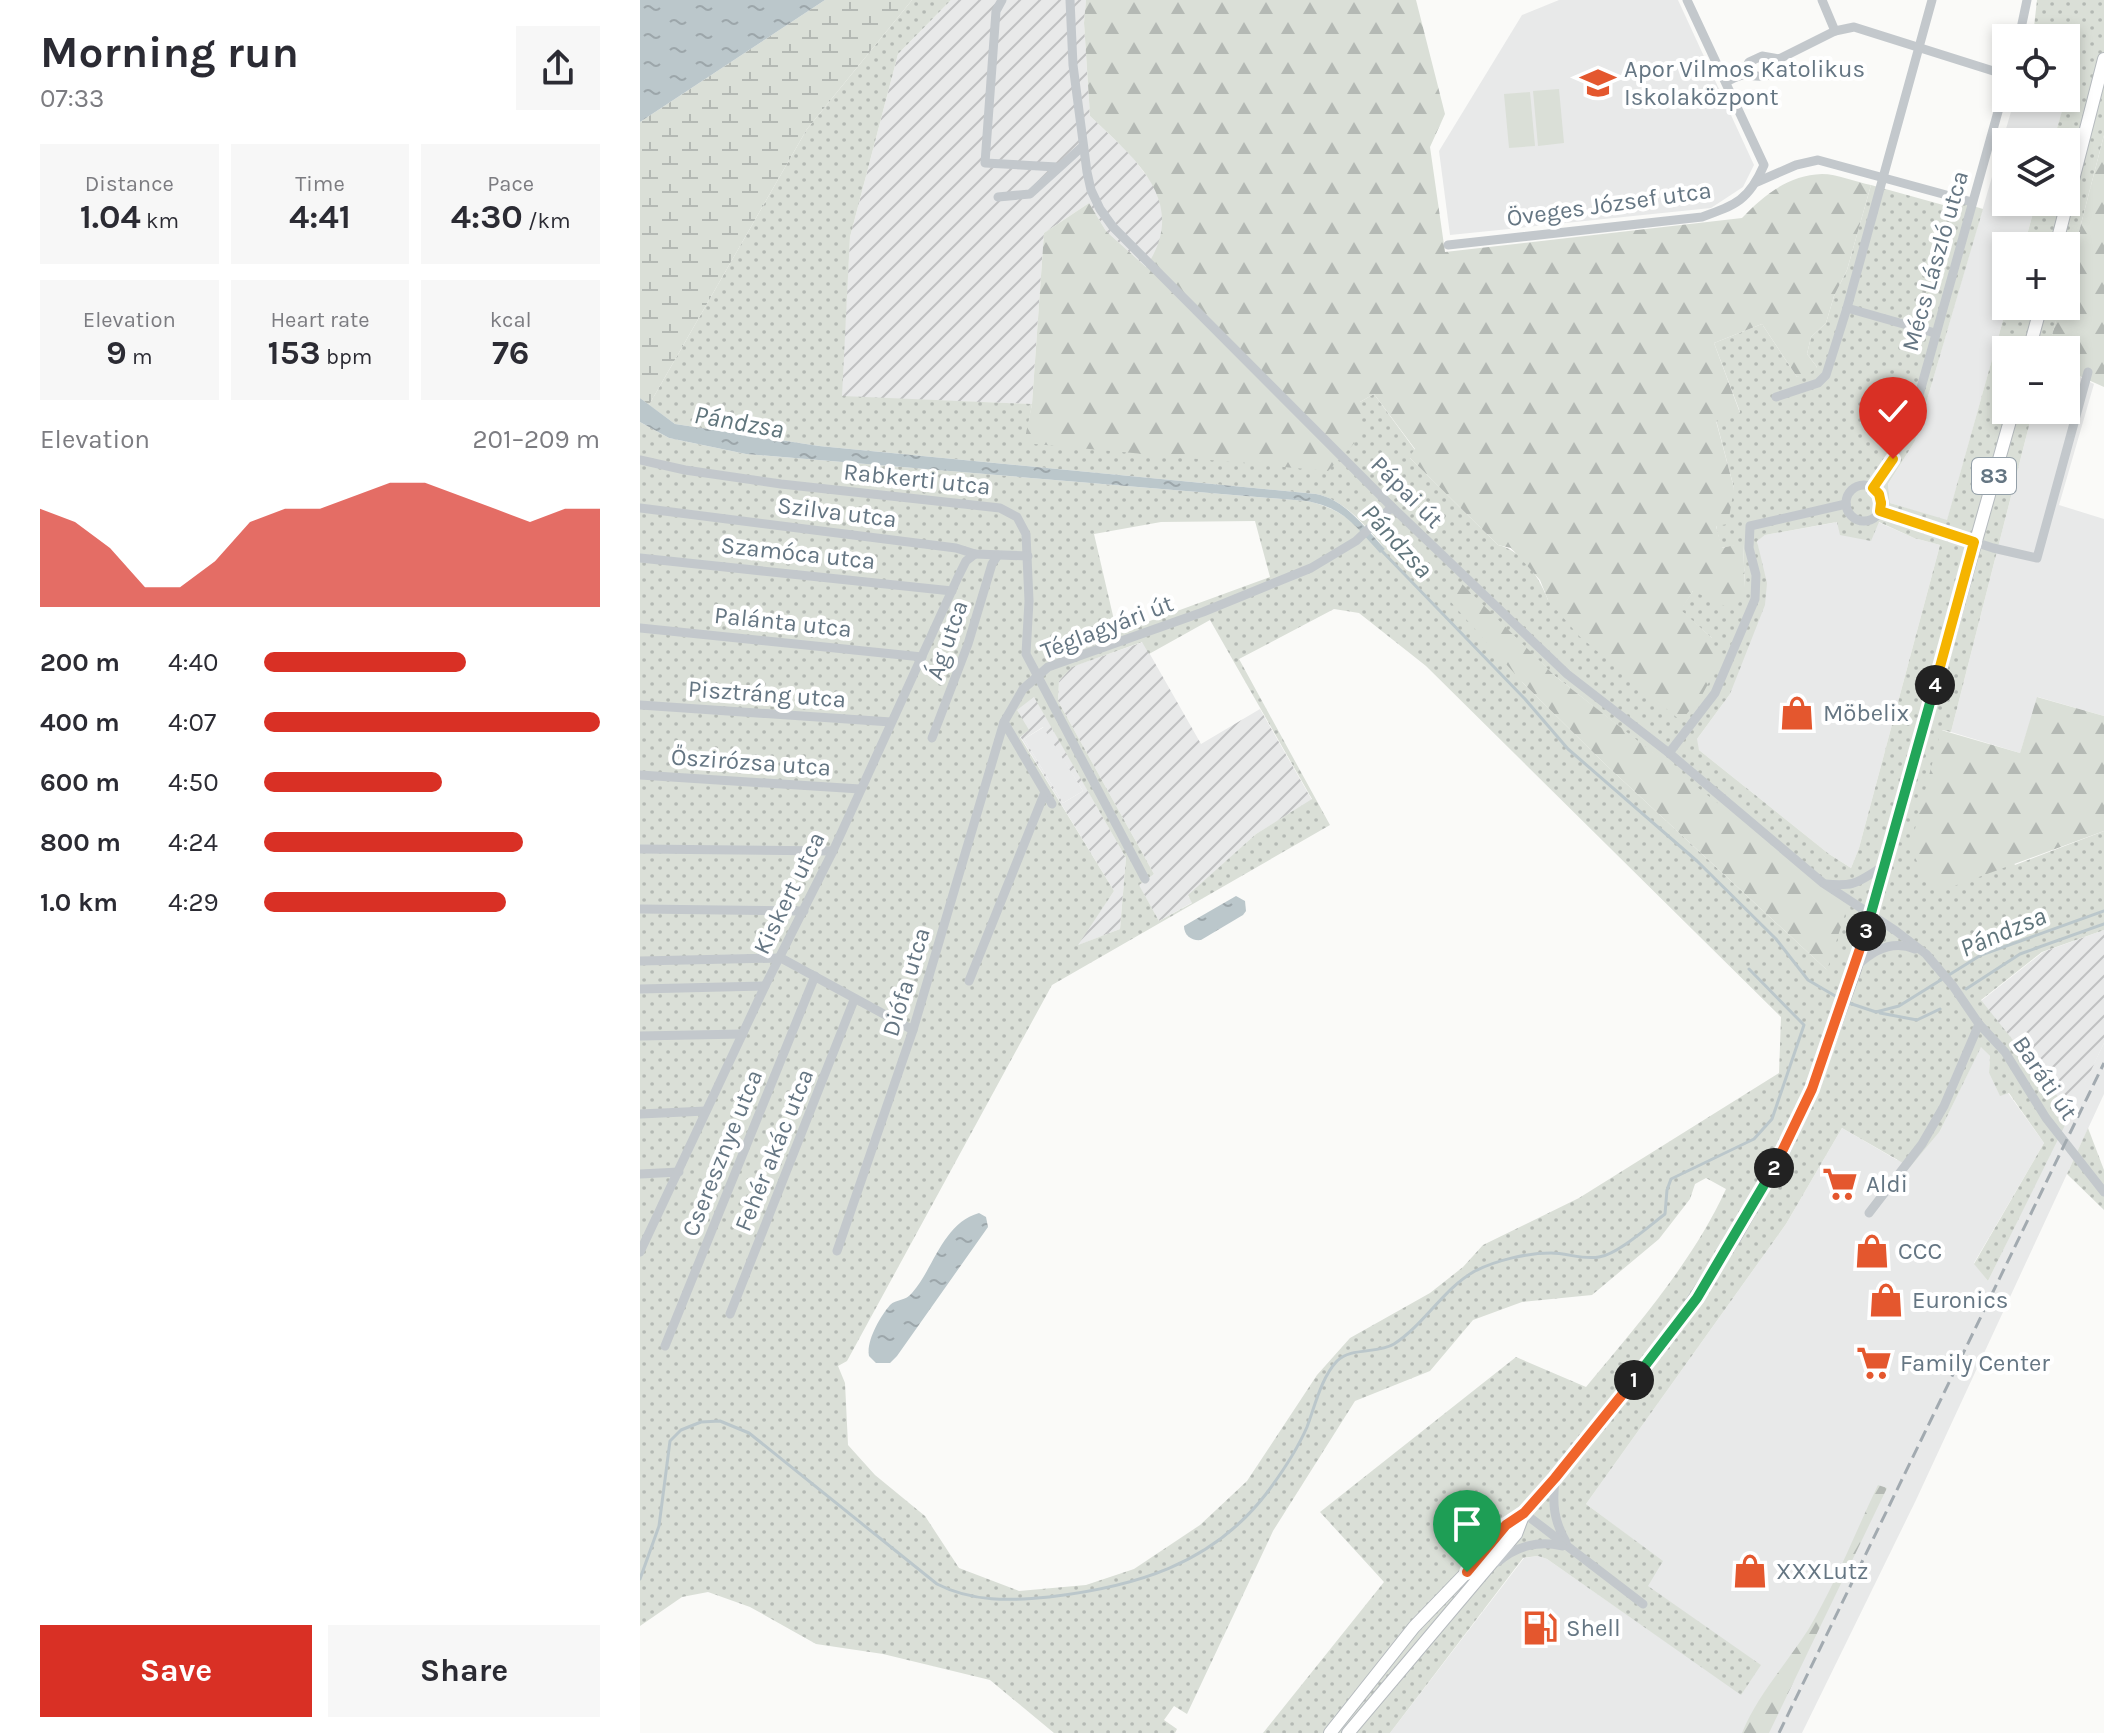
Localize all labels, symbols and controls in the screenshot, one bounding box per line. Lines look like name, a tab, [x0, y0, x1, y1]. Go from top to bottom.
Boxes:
map controls	[1992, 24, 2080, 424]
button: locate	[1992, 24, 2080, 112]
button: share	[516, 26, 600, 110]
text: Morning run	[40, 27, 299, 78]
place label: Apor Vilmos Katolikus Iskolaközpont	[1624, 55, 1865, 111]
school or university icon: Apor Vilmos Katolikus Iskolaközpont	[1579, 64, 1617, 102]
text: 07:33	[40, 83, 104, 114]
button: layers	[1992, 128, 2080, 216]
street label: Mécs László utca	[1896, 168, 1974, 354]
text: Distance	[85, 171, 174, 197]
text: Time	[295, 171, 345, 197]
text: Pace	[487, 171, 534, 197]
street label: Öveges József utca	[1505, 176, 1713, 232]
text: 1.04	[80, 197, 141, 237]
text: 4:41	[289, 197, 351, 237]
text: 4:30	[451, 197, 523, 237]
text: km	[141, 208, 179, 234]
text: /km	[523, 208, 571, 234]
button: +	[1992, 232, 2080, 320]
text: Elevation	[83, 307, 176, 333]
text: Heart rate	[270, 307, 370, 333]
text: kcal	[490, 307, 532, 333]
text: 9	[106, 333, 127, 373]
text: 153	[268, 333, 321, 373]
text: 76	[492, 333, 529, 373]
button: −	[1992, 336, 2080, 424]
text: m	[127, 344, 153, 370]
text: bpm	[321, 344, 372, 370]
pin	[1859, 377, 1927, 459]
icon: check	[1871, 389, 1915, 433]
water label: Pándzsa	[692, 399, 786, 445]
text: Elevation	[40, 424, 150, 455]
text: 201–209 m	[473, 424, 600, 455]
street label: Pápai út	[1365, 450, 1449, 534]
street label: Rabkerti utca	[842, 457, 992, 501]
road number: 83	[1972, 458, 2016, 494]
street label: Szilva utca	[776, 491, 898, 533]
water label: Pándzsa	[1355, 497, 1439, 585]
street label: Szamóca utca	[719, 531, 877, 575]
street label: Téglagyári út	[1037, 589, 1177, 665]
street label: Ág utca	[919, 596, 974, 683]
street label: Palánta utca	[713, 601, 853, 643]
text: 200 m	[40, 647, 120, 678]
text: 4:40	[168, 647, 218, 678]
pin: 4	[1915, 665, 1955, 705]
text: 4	[1928, 672, 1942, 698]
street label: Pisztráng utca	[687, 675, 847, 713]
shop icon: Möbelix	[1778, 694, 1816, 732]
place label: Möbelix	[1823, 699, 1909, 727]
text: 400 m	[40, 707, 120, 738]
text: 4:07	[168, 707, 216, 738]
street label: Őszirózsa utca	[670, 742, 832, 782]
text: 600 m	[40, 767, 120, 798]
text: 4:50	[168, 767, 219, 798]
text: 800 m	[40, 827, 121, 858]
text: 4:24	[168, 827, 218, 858]
street label: Kiskert utca	[747, 827, 831, 959]
text: 1.0 km	[40, 887, 118, 918]
text: 4:29	[168, 887, 219, 918]
water label: Pándzsa	[1955, 900, 2051, 964]
pin: 3	[1846, 911, 1886, 951]
text: 3	[1859, 918, 1873, 944]
street label: Diófa utca	[876, 924, 936, 1040]
street label: Baráti út	[2007, 1031, 2083, 1125]
street label: Cseresznye utca	[676, 1065, 768, 1241]
street label: Fehér akác utca	[729, 1065, 819, 1235]
pin: 2	[1754, 1148, 1794, 1188]
text: 2	[1767, 1155, 1781, 1181]
supermarket icon: Aldi	[1821, 1165, 1859, 1203]
place label: Aldi	[1866, 1170, 1908, 1198]
shop icon: CCC	[1853, 1232, 1891, 1270]
place label: CCC	[1898, 1237, 1942, 1265]
shop icon: Euronics	[1867, 1281, 1905, 1319]
place label: Euronics	[1912, 1286, 2008, 1314]
supermarket icon: Family Center	[1855, 1344, 1893, 1382]
place label: Family Center	[1900, 1349, 2050, 1377]
pin: 1	[1614, 1360, 1654, 1400]
text: 1	[1630, 1367, 1638, 1393]
pin	[1433, 1490, 1501, 1572]
icon: arrive	[1445, 1502, 1489, 1546]
shop icon: XXXLutz	[1731, 1552, 1769, 1590]
place label: XXXLutz	[1776, 1557, 1868, 1585]
fuel station icon: Shell	[1521, 1609, 1559, 1647]
place label: Shell	[1566, 1614, 1621, 1642]
button: Save	[40, 1625, 312, 1717]
button: Share	[328, 1625, 600, 1717]

